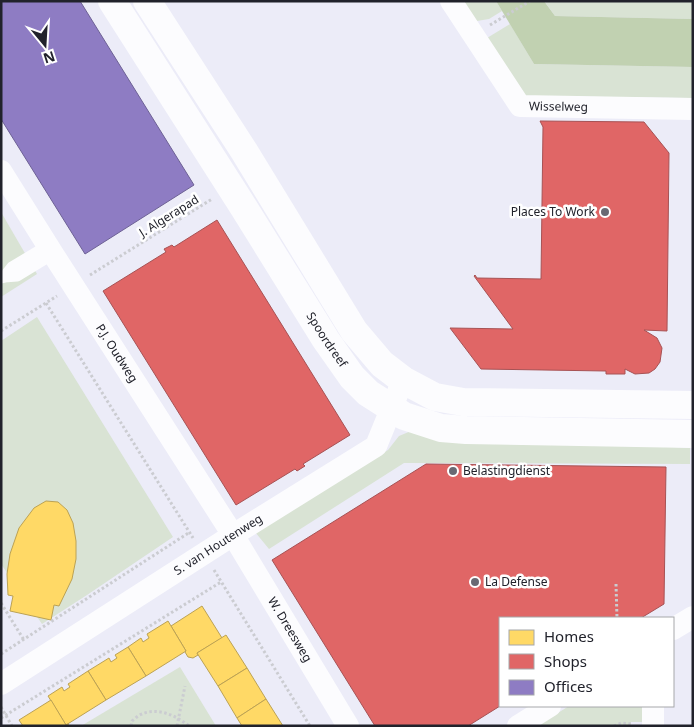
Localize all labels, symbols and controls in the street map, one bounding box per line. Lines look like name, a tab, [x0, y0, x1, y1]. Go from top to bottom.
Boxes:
north arrow	[20, 20, 70, 70]
text: N	[41, 47, 58, 69]
street label: Wisselweg	[529, 97, 588, 115]
street label: J. Algerapad	[135, 190, 202, 241]
place label: Places To Work	[511, 203, 596, 220]
marker: Places To Work	[599, 206, 611, 218]
street label: Spoordreef	[303, 309, 352, 371]
street label: P.J. Oudweg	[92, 321, 142, 386]
place label: Belastingdienst	[463, 462, 551, 479]
marker: Belastingdienst	[447, 465, 459, 477]
street label: S. van Houtenweg	[170, 510, 266, 579]
place label: La Defense	[485, 573, 548, 590]
marker: La Defense	[469, 576, 481, 588]
street label: W. Dreesweg	[264, 593, 317, 665]
legend	[499, 617, 674, 707]
text: Homes	[544, 626, 594, 646]
text: Shops	[544, 651, 587, 671]
text: Offices	[544, 676, 593, 696]

